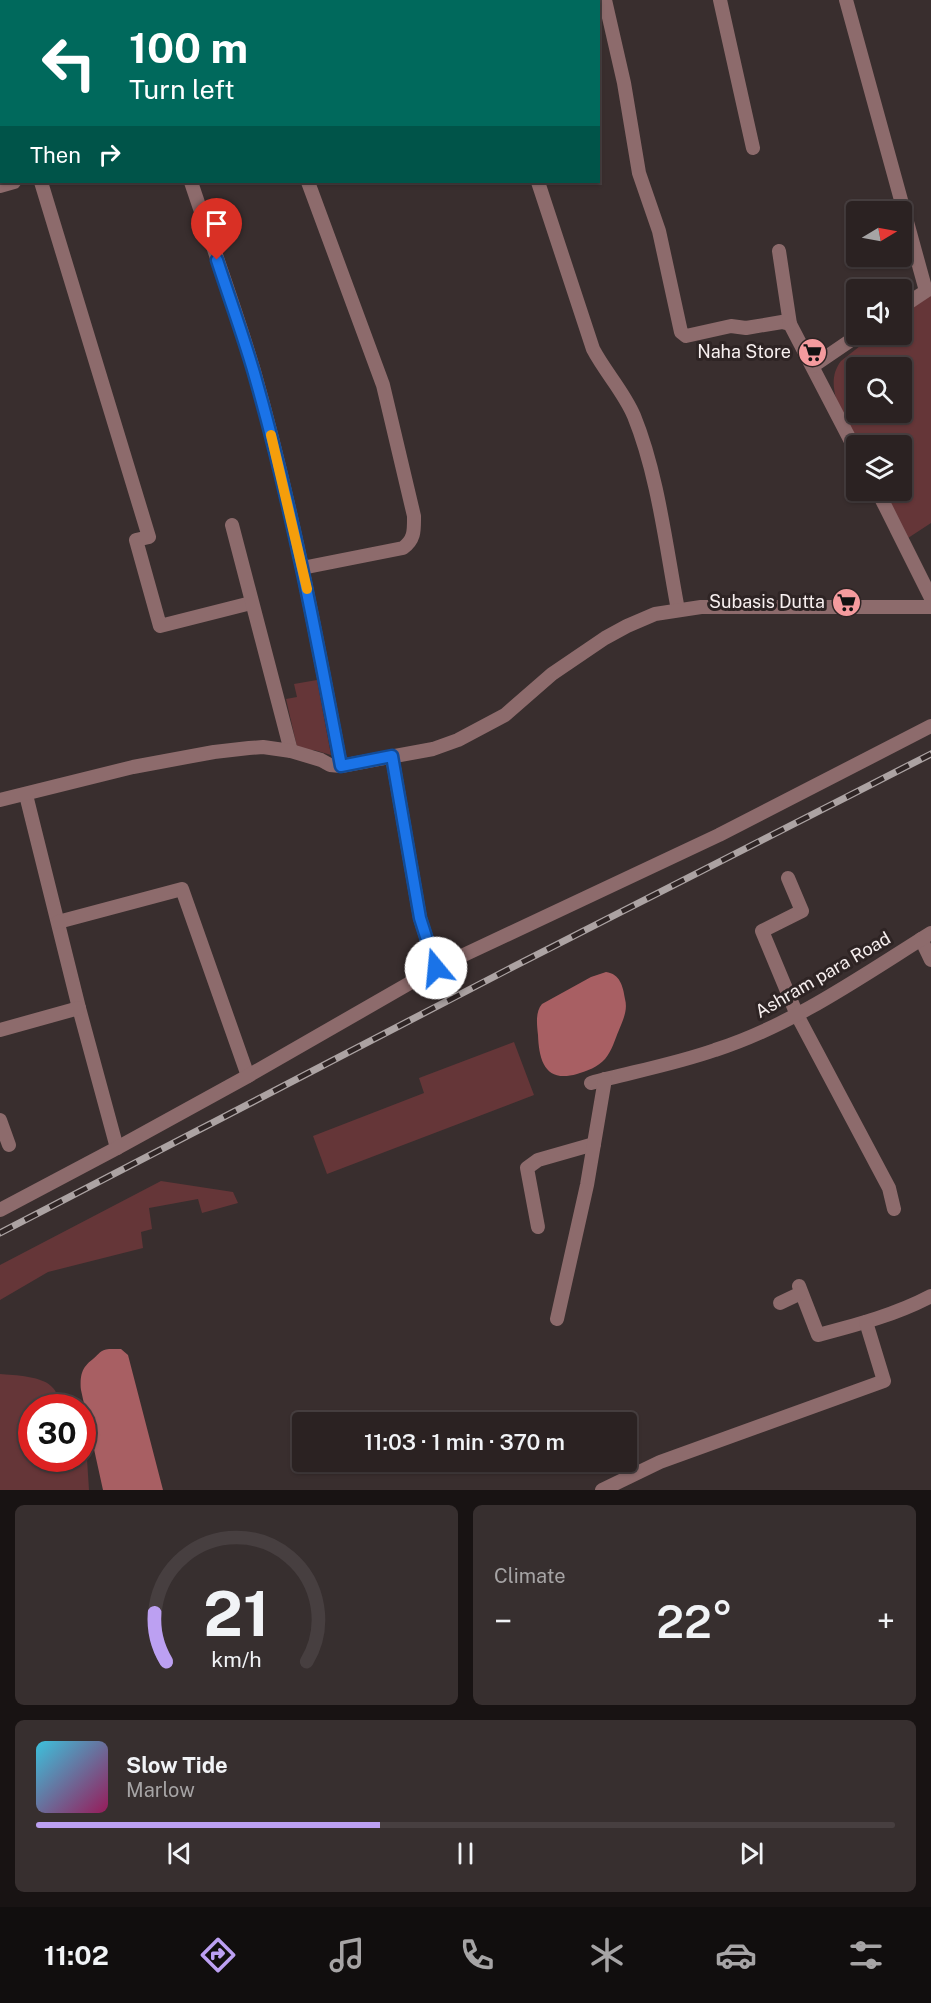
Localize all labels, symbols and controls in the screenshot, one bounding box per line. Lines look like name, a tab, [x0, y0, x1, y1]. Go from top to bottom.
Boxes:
text: 100 m	[129, 23, 248, 72]
icon: left	[30, 24, 108, 102]
text: Turn left	[129, 73, 235, 105]
icon: right	[93, 138, 126, 171]
text: Then	[30, 142, 81, 168]
pin	[191, 198, 242, 260]
north arrow	[846, 201, 912, 267]
map controls	[846, 201, 912, 501]
icon: arrive	[200, 207, 233, 240]
button: sound	[846, 279, 912, 345]
supermarket icon: Naha Store	[796, 336, 828, 368]
place label: Naha Store	[697, 341, 791, 362]
button: search	[846, 357, 912, 423]
button: layers	[846, 435, 912, 501]
supermarket icon: Subasis Dutta	[830, 586, 862, 618]
place label: Subasis Dutta	[709, 591, 825, 612]
street label: Ashram para Road	[751, 927, 894, 1022]
position arrow	[404, 936, 468, 1000]
speed limit sign: 30	[18, 1394, 96, 1472]
text: 11:03 · 1 min · 370 m	[364, 1429, 565, 1455]
text: Climate	[494, 1564, 566, 1588]
text: 21	[203, 1577, 270, 1650]
text: 22°	[656, 1595, 733, 1648]
text: −	[494, 1602, 512, 1640]
text: +	[877, 1602, 895, 1640]
text: km/h	[211, 1647, 262, 1672]
text: Slow Tide	[126, 1752, 228, 1778]
text: Marlow	[126, 1778, 195, 1802]
icon: previous	[163, 1837, 196, 1870]
icon: pause	[449, 1837, 482, 1870]
icon: next	[735, 1837, 768, 1870]
icon: directions	[197, 1934, 239, 1976]
icon: music	[326, 1934, 368, 1976]
icon: phone	[456, 1934, 498, 1976]
icon: climate	[586, 1934, 628, 1976]
icon: car	[715, 1934, 757, 1976]
icon: filters	[845, 1934, 887, 1976]
text: 11:02	[44, 1939, 109, 1971]

